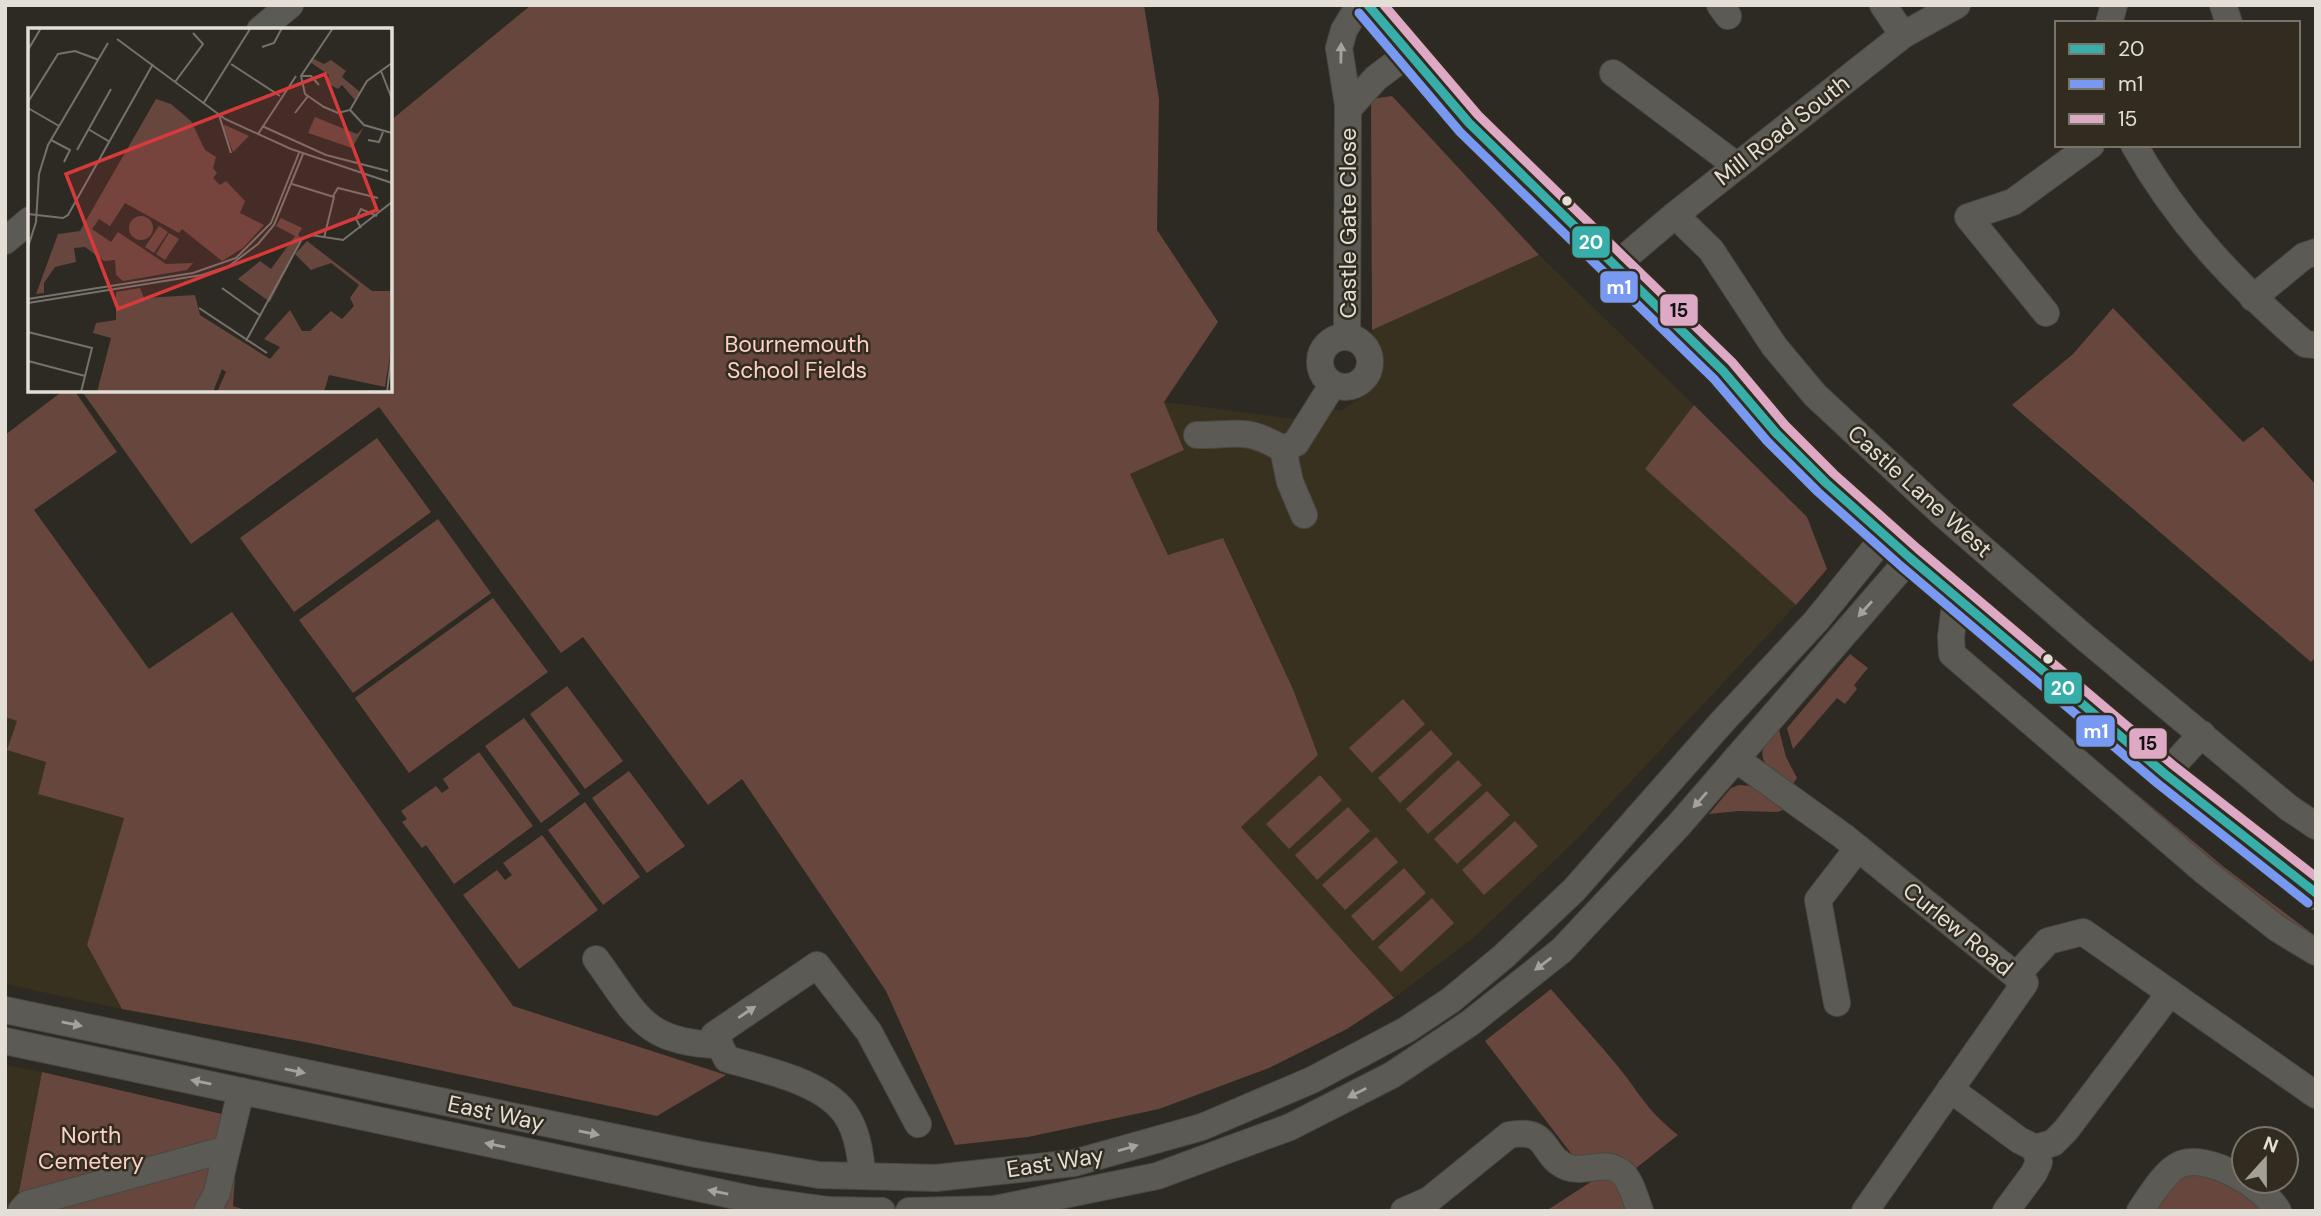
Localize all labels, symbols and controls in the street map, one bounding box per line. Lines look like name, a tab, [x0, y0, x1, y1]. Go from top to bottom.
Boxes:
legend	[2055, 21, 2300, 147]
inset map	[28, 28, 392, 392]
text: 20	[2118, 35, 2144, 63]
one-way arrow	[1335, 42, 1347, 64]
street label: Mill Road South	[1708, 68, 1856, 192]
text: m1	[2118, 70, 2143, 98]
text: 15	[2118, 105, 2137, 133]
street label: Castle Gate Close	[1333, 128, 1363, 318]
unlabelled marker	[1560, 194, 1574, 208]
line badge: 20	[1571, 225, 1611, 259]
text: 20	[1579, 230, 1603, 255]
line badge: m1	[1599, 270, 1639, 304]
text: m1	[1607, 275, 1631, 300]
line badge: 15	[1659, 293, 1699, 327]
text: 15	[1670, 298, 1688, 323]
park label: Bournemouth School Fields	[724, 329, 870, 385]
street label: Castle Lane West	[1841, 418, 1999, 564]
one-way arrow	[1857, 600, 1873, 618]
unlabelled marker	[2041, 652, 2055, 666]
line badge: 20	[2043, 671, 2083, 705]
text: 20	[2051, 676, 2075, 701]
line badge: m1	[2075, 714, 2116, 748]
text: m1	[2084, 719, 2108, 744]
line badge: 15	[2128, 727, 2168, 760]
text: 15	[2139, 731, 2157, 756]
one-way arrow	[1692, 791, 1708, 809]
street label: Curlew Road	[1897, 875, 2019, 983]
one-way arrow	[1534, 957, 1552, 971]
one-way arrow	[738, 1005, 756, 1019]
one-way arrow	[61, 1019, 83, 1030]
one-way arrow	[284, 1066, 306, 1077]
one-way arrow	[190, 1077, 212, 1088]
one-way arrow	[1346, 1087, 1366, 1099]
street label: East Way	[445, 1088, 547, 1138]
park label: North Cemetery	[38, 1120, 144, 1176]
north arrow	[2230, 1125, 2300, 1195]
one-way arrow	[578, 1127, 600, 1138]
text: N	[2260, 1130, 2282, 1159]
one-way arrow	[484, 1139, 506, 1150]
street label: East Way	[1004, 1140, 1106, 1184]
one-way arrow	[1118, 1142, 1140, 1153]
one-way arrow	[707, 1186, 729, 1197]

